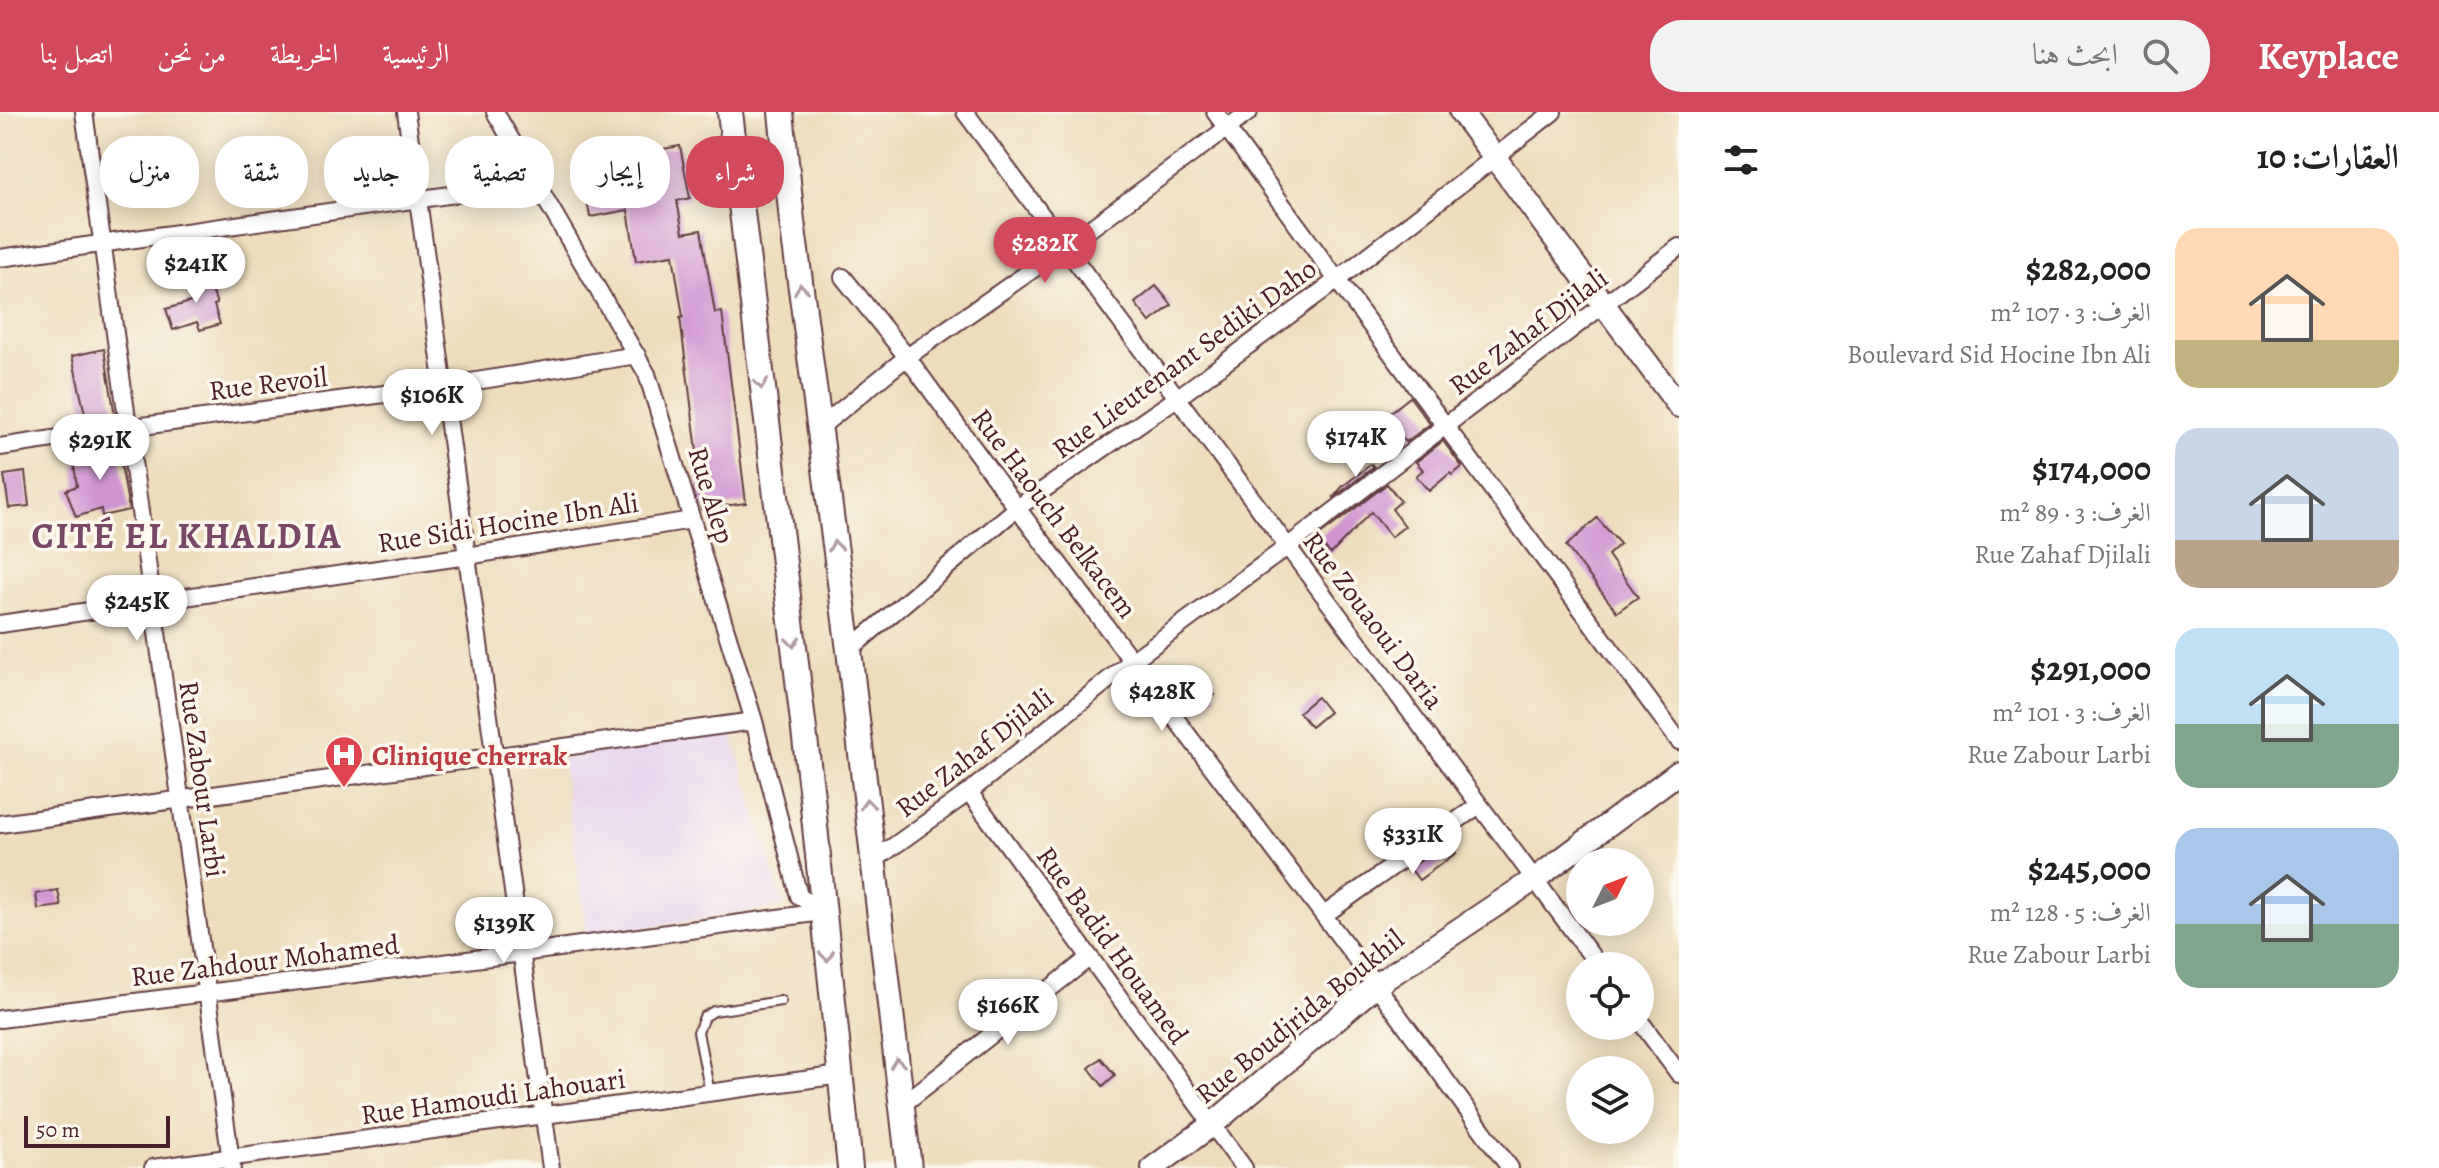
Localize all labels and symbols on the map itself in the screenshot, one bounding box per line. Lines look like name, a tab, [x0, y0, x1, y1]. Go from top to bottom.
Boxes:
pin: $282K	[989, 217, 1101, 285]
pin: $241K	[140, 237, 252, 305]
street label: Rue Lieutenant Sediki Daho	[1045, 250, 1325, 468]
street label: Rue Zahaf Djilali	[1441, 259, 1616, 404]
one-way arrow	[792, 282, 809, 295]
street label: Rue Revoil	[207, 358, 330, 410]
pin: $106K	[376, 369, 488, 437]
one-way arrow	[752, 377, 769, 391]
street label: Rue Haouch Belkacem	[963, 401, 1146, 626]
pin: $174K	[1300, 411, 1412, 479]
pin: $291K	[44, 414, 156, 482]
street label: Rue Alep	[678, 442, 744, 548]
street label: Rue Sidi Hocine Ibn Ali	[375, 484, 641, 562]
district label: CITÉ EL KHALDIA	[31, 511, 343, 560]
street label: Rue Zouaoui Daria	[1294, 524, 1453, 717]
one-way arrow	[827, 540, 844, 553]
pin: $245K	[81, 575, 193, 643]
one-way arrow	[784, 636, 801, 649]
pin: $428K	[1106, 665, 1218, 733]
street label: Rue Zabour Larbi	[169, 678, 235, 880]
street label: Rue Zahaf Djilali	[888, 679, 1061, 826]
hospital icon: Clinique cherrak	[323, 734, 365, 789]
place label: Clinique cherrak	[372, 737, 568, 775]
one-way arrow	[858, 798, 875, 811]
pin: $331K	[1357, 808, 1469, 876]
street label: Rue Badid Houamed	[1027, 839, 1198, 1053]
north arrow	[1566, 848, 1654, 936]
pin: $139K	[448, 897, 560, 965]
street label: Rue Boudjrida Boukhil	[1187, 921, 1412, 1113]
street label: Rue Zahdour Mohamed	[129, 926, 402, 996]
one-way arrow	[818, 949, 835, 963]
pin: $166K	[952, 979, 1064, 1047]
one-way arrow	[888, 1056, 905, 1069]
street label: Rue Hamoudi Lahouari	[358, 1060, 628, 1134]
scale bar	[24, 1112, 170, 1148]

